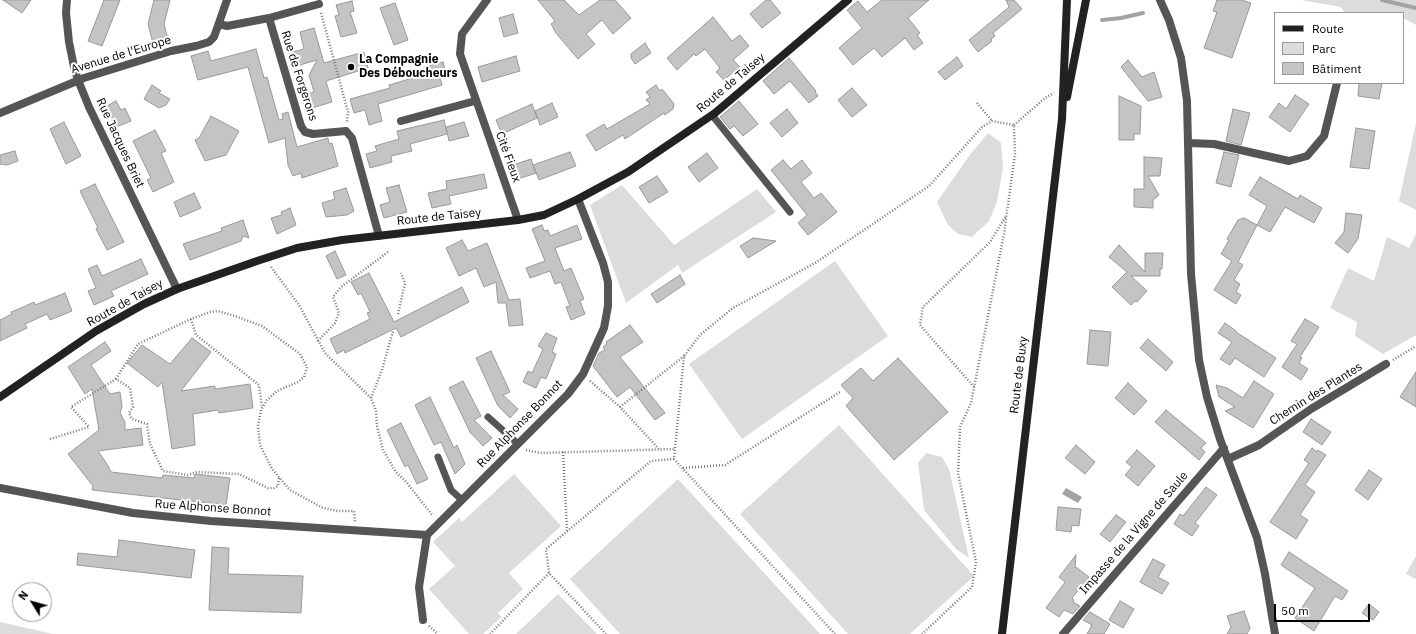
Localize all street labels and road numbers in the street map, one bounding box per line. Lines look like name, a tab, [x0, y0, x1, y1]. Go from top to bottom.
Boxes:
street label: Rue de Forgerons	[278, 29, 320, 123]
street label: Avenue de l'Europe	[69, 33, 173, 77]
street label: Route de Taisey	[694, 50, 768, 116]
street label: Rue Jacques Briet	[93, 96, 147, 190]
street label: Cité Fieux	[492, 130, 524, 184]
street label: Route de Taisey	[396, 205, 482, 229]
street label: Route de Taisey	[84, 276, 166, 330]
street label: Route de Buxy	[1007, 336, 1031, 414]
street label: Chemin des Plantes	[1267, 360, 1365, 428]
street label: Rue Alphonse Bonnot	[474, 377, 566, 471]
street label: Impasse de la Vigne de Saule	[1077, 469, 1191, 597]
street label: Rue Alphonse Bonnot	[154, 497, 272, 519]

